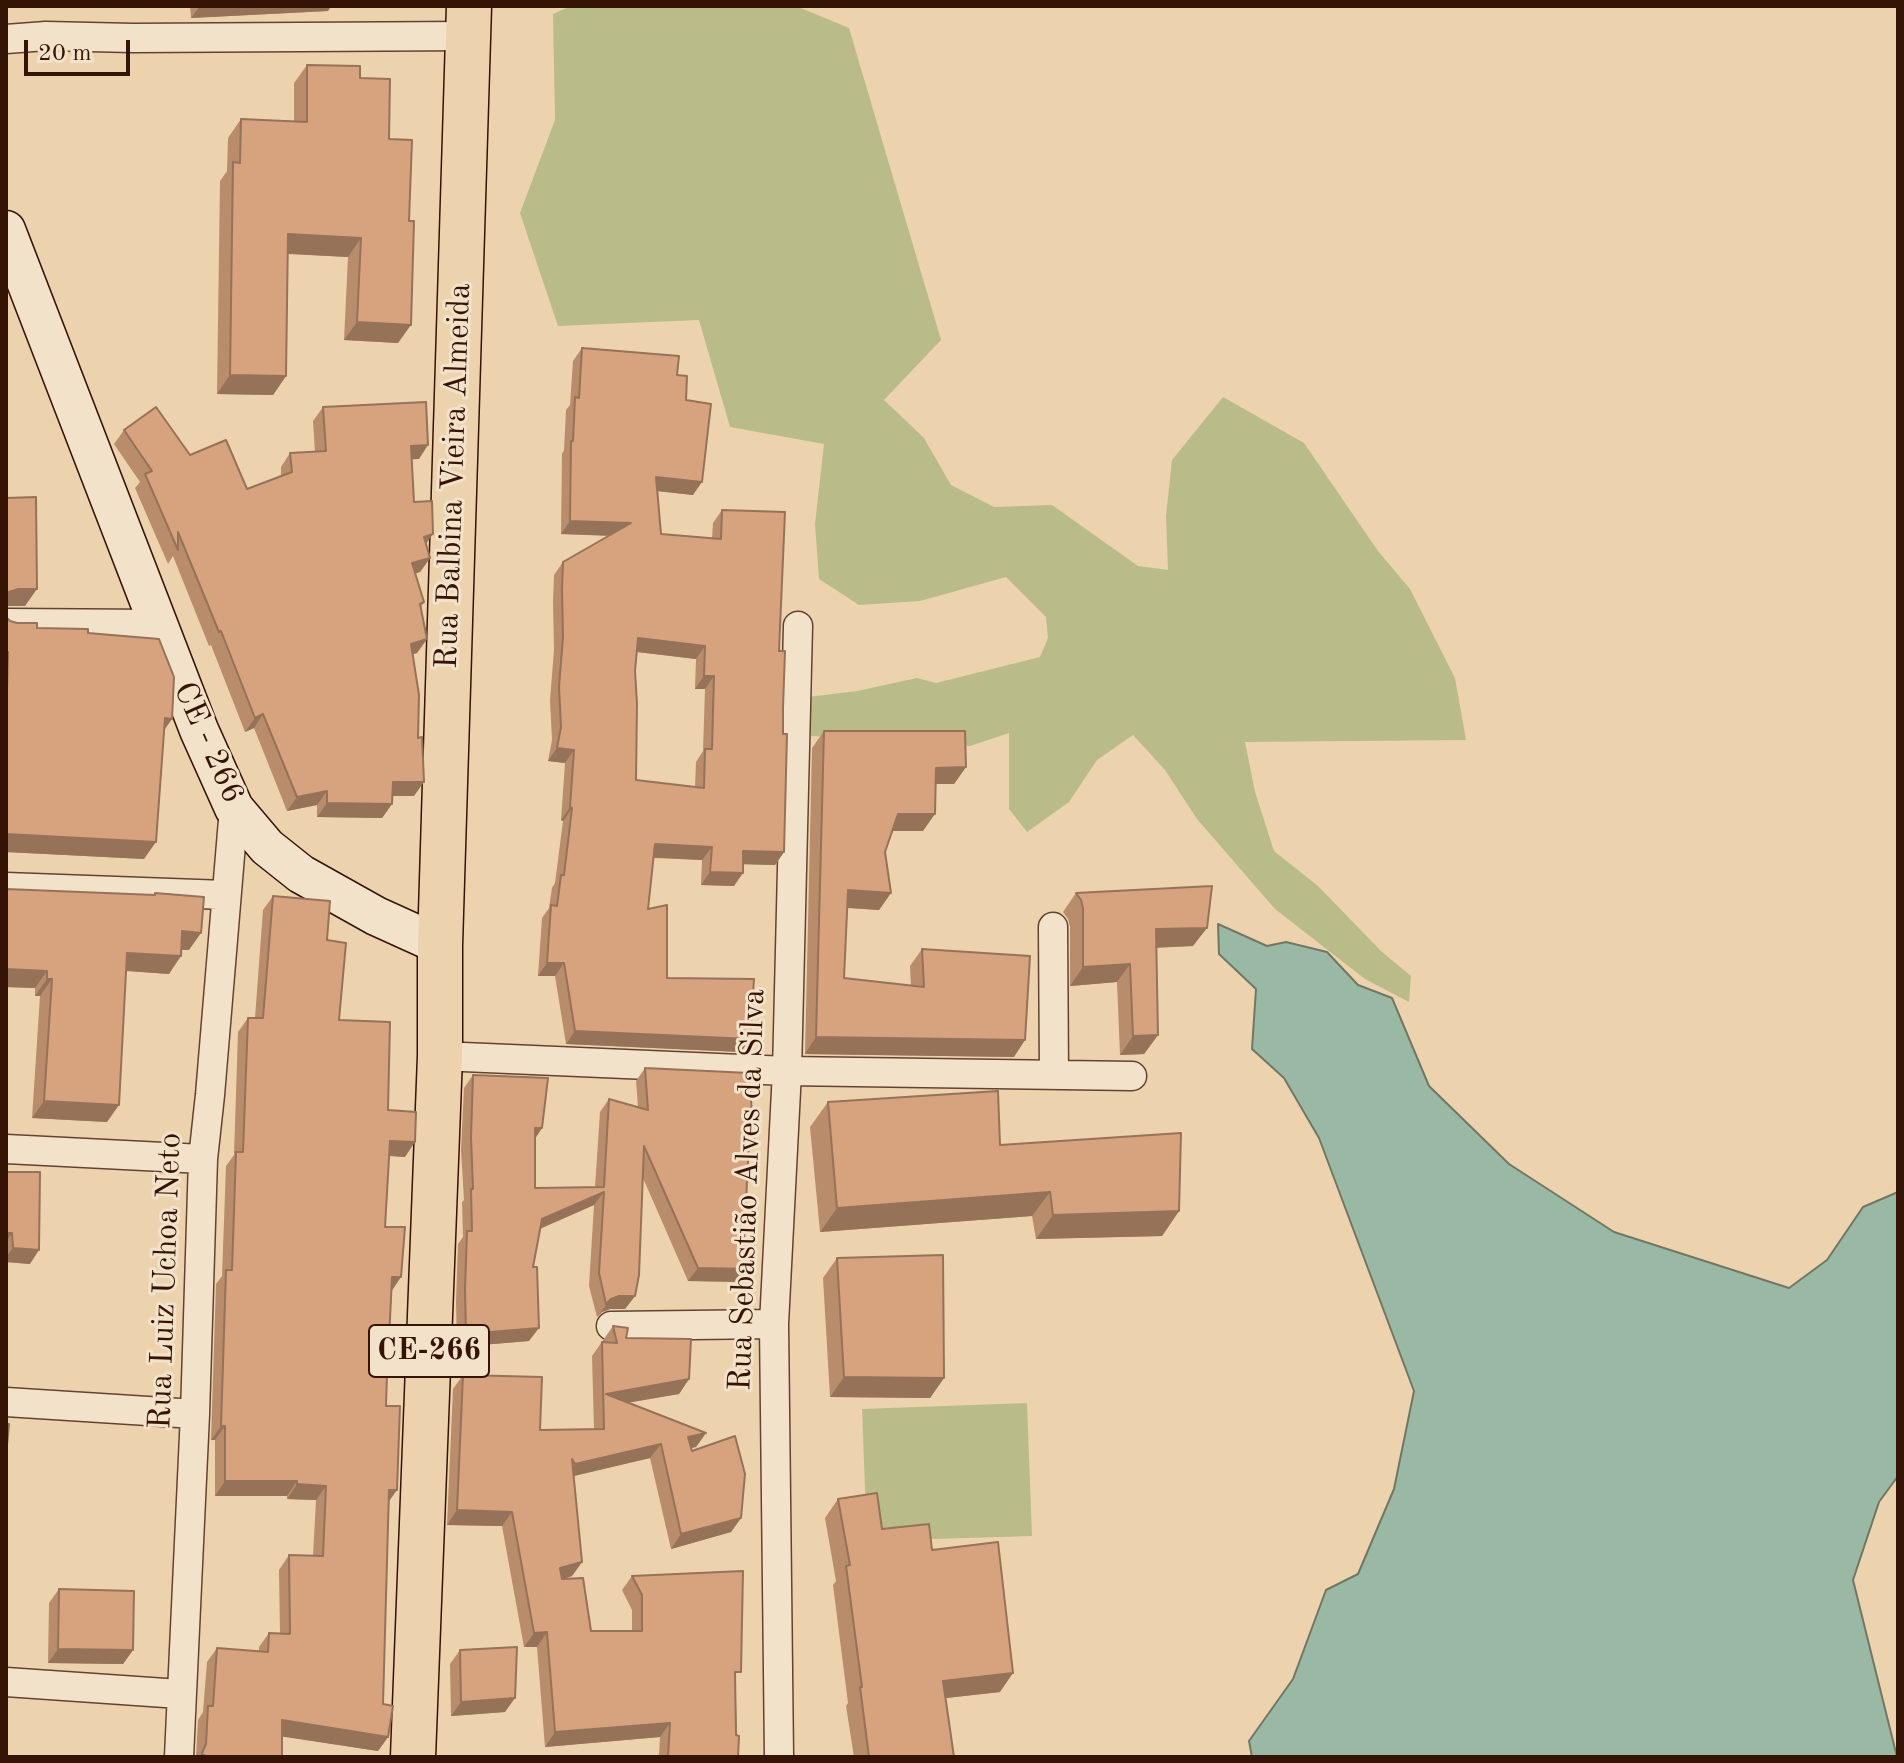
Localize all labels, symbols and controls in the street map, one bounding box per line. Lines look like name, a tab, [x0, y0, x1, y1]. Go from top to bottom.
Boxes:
scale bar	[28, 24, 134, 74]
text: 20 m	[38, 42, 92, 66]
street label: Rua Balbina Vieira Almeida	[428, 282, 480, 670]
street label: CE - 266	[164, 676, 252, 810]
street label: Rua Sebastião Alves da Silva	[722, 988, 774, 1392]
street label: Rua Luiz Uchoa Neto	[142, 1132, 190, 1430]
road number: CE-266	[369, 1325, 489, 1377]

